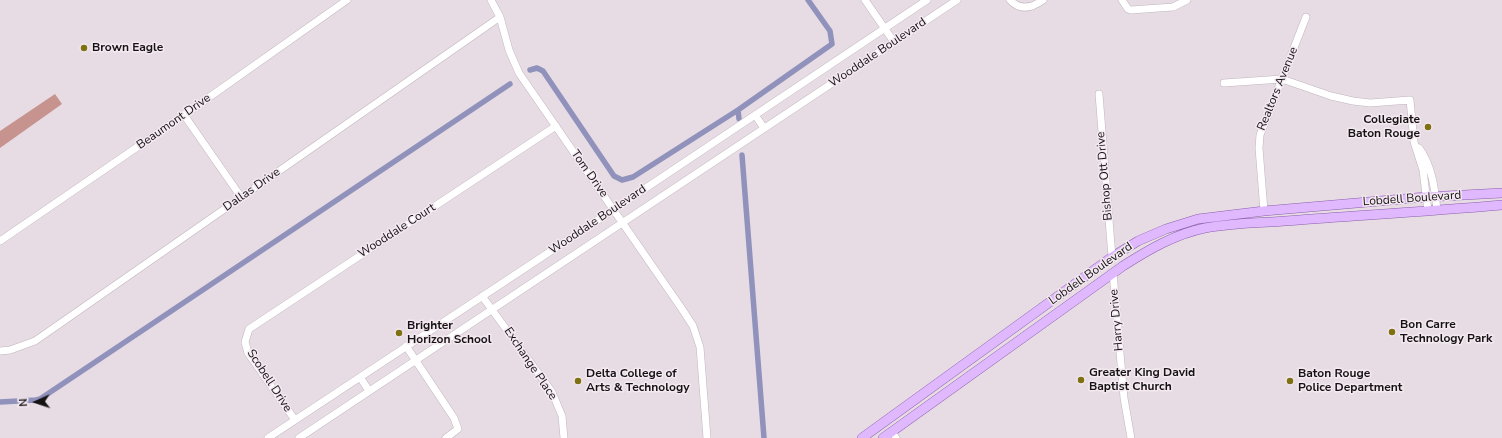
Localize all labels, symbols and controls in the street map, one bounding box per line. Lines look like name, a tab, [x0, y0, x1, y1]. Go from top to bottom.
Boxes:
street label: Wooddale Boulevard	[827, 15, 929, 91]
place label: Brown Eagle	[92, 41, 163, 55]
marker: Brown Eagle	[79, 43, 89, 53]
street label: Realtors Avenue	[1255, 45, 1301, 133]
street label: Beaumont Drive	[134, 91, 214, 153]
place label: Collegiate Baton Rouge	[1348, 113, 1420, 141]
marker: Collegiate Baton Rouge	[1423, 122, 1433, 132]
street label: Bishop Ott Drive	[1094, 131, 1116, 221]
street label: Tom Drive	[567, 147, 611, 201]
street label: Dallas Drive	[221, 165, 283, 215]
street label: Wooddale Boulevard	[547, 182, 649, 258]
street label: Lobdell Boulevard	[1362, 188, 1462, 210]
street label: Wooddale Court	[356, 201, 438, 261]
street label: Lobdell Boulevard	[1046, 240, 1136, 308]
street label: Harry Drive	[1107, 288, 1127, 352]
place label: Bon Carre Technology Park	[1400, 318, 1492, 346]
place label: Brighter Horizon School	[407, 319, 492, 347]
street label: Exchange Place	[500, 325, 560, 403]
marker: Bon Carre Technology Park	[1387, 327, 1397, 337]
marker: Brighter Horizon School	[394, 328, 404, 338]
street label: Scobell Drive	[243, 347, 295, 415]
place label: Greater King David Baptist Church	[1089, 366, 1195, 394]
place label: Delta College of Arts & Technology	[586, 367, 689, 395]
place label: Baton Rouge Police Department	[1298, 367, 1402, 395]
marker: Greater King David Baptist Church	[1076, 375, 1086, 385]
marker: Delta College of Arts & Technology	[573, 376, 583, 386]
marker: Baton Rouge Police Department	[1285, 376, 1295, 386]
north arrow	[16, 382, 56, 422]
text: N	[16, 398, 31, 407]

